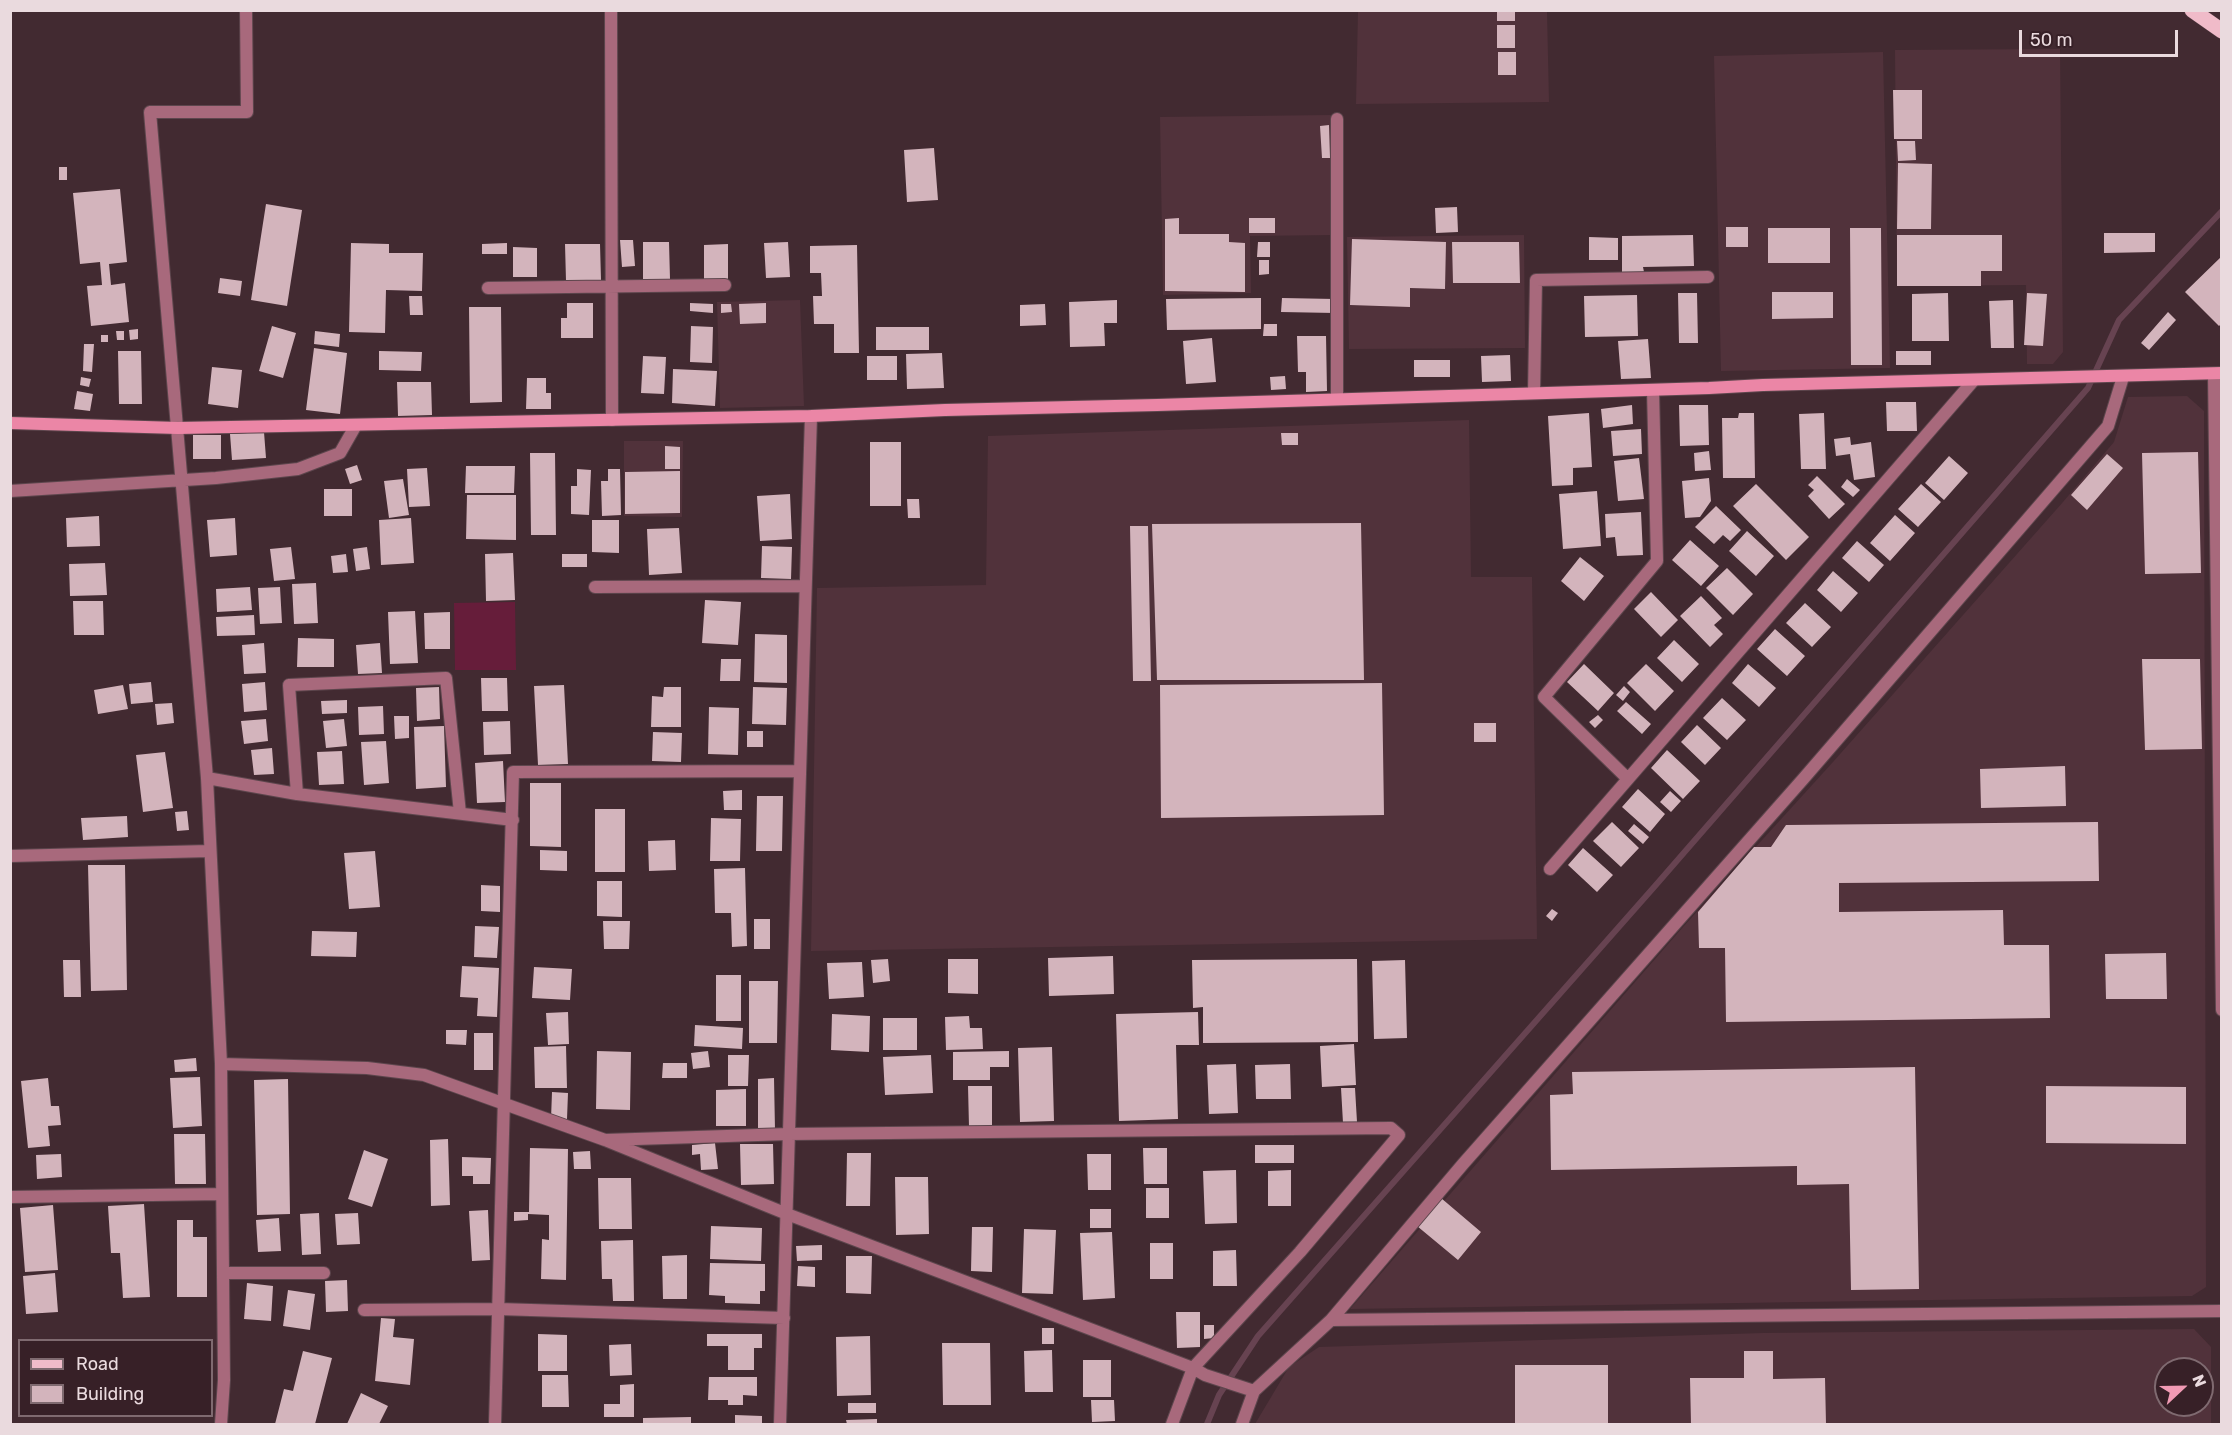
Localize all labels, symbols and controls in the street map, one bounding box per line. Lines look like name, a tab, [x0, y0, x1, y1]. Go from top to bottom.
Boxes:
scale bar	[2022, 18, 2181, 56]
text: 50 m	[2030, 29, 2073, 51]
legend	[18, 1339, 213, 1417]
text: Road	[76, 1353, 119, 1375]
north arrow	[2154, 1357, 2214, 1417]
text: N	[2188, 1372, 2210, 1390]
text: Building	[76, 1383, 144, 1405]

